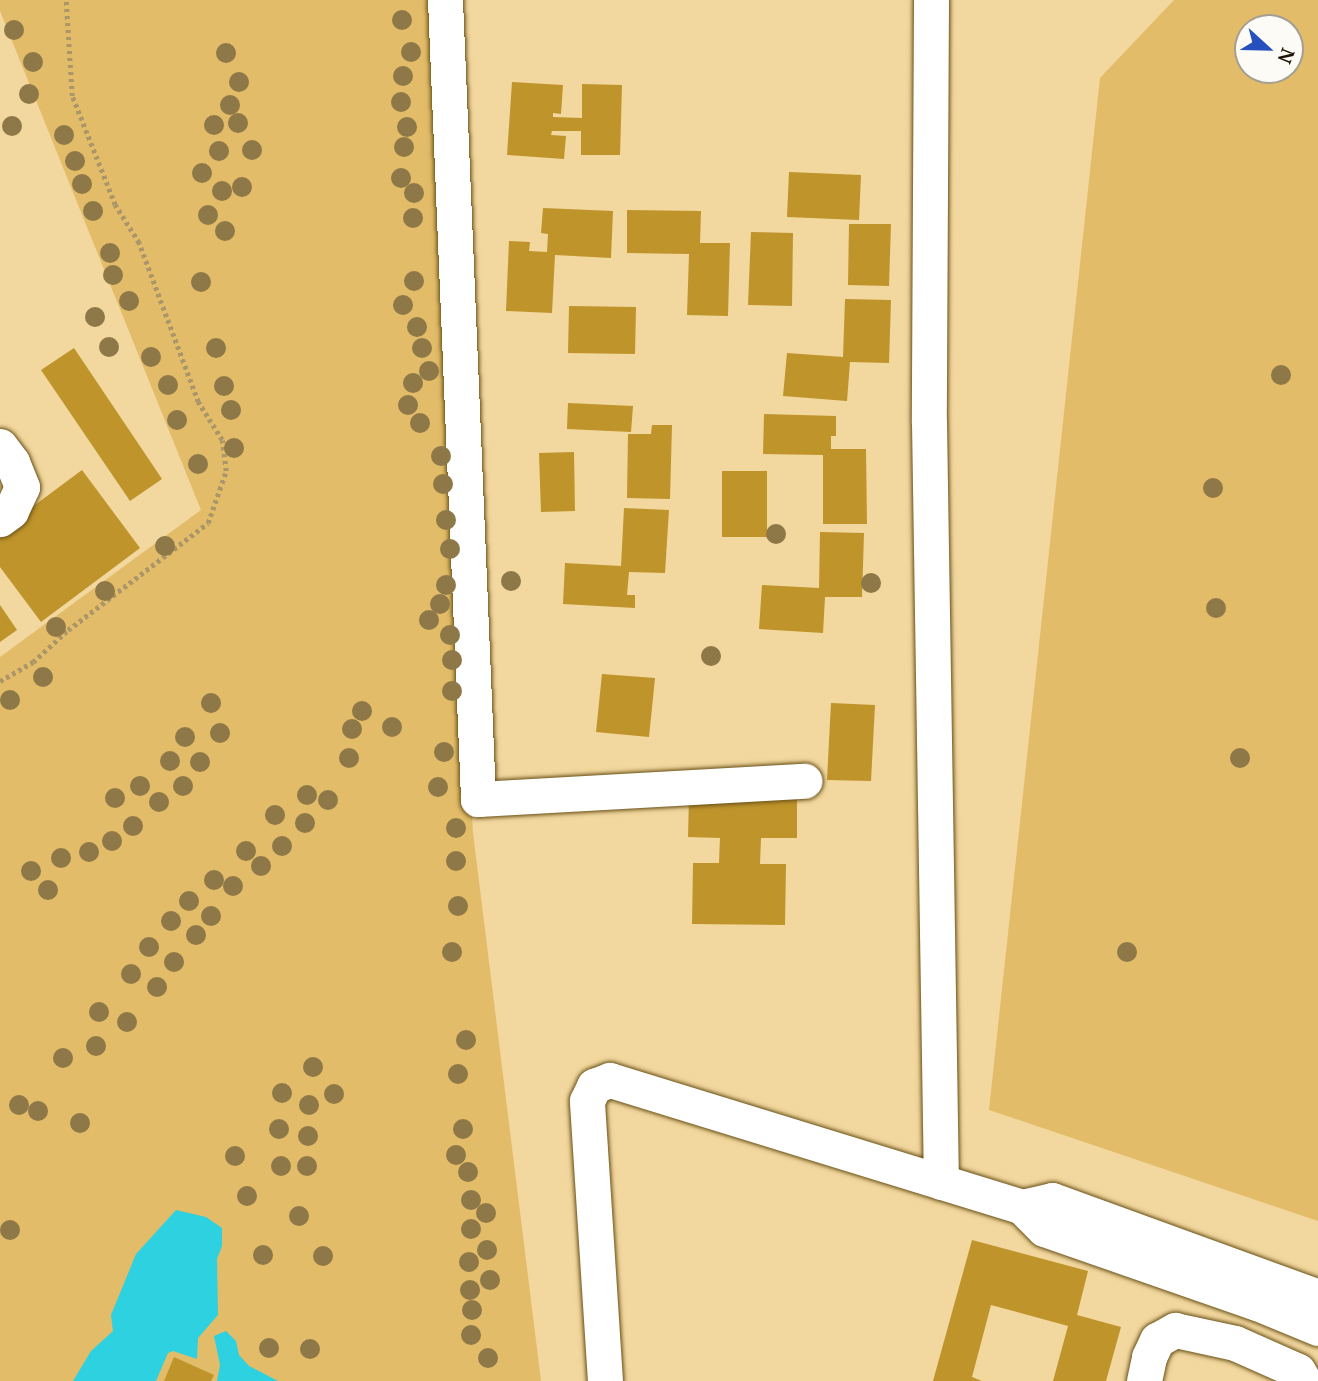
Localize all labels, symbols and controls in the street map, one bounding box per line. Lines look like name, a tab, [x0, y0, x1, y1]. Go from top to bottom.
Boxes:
north arrow	[1234, 14, 1304, 84]
text: N	[1273, 45, 1301, 68]

